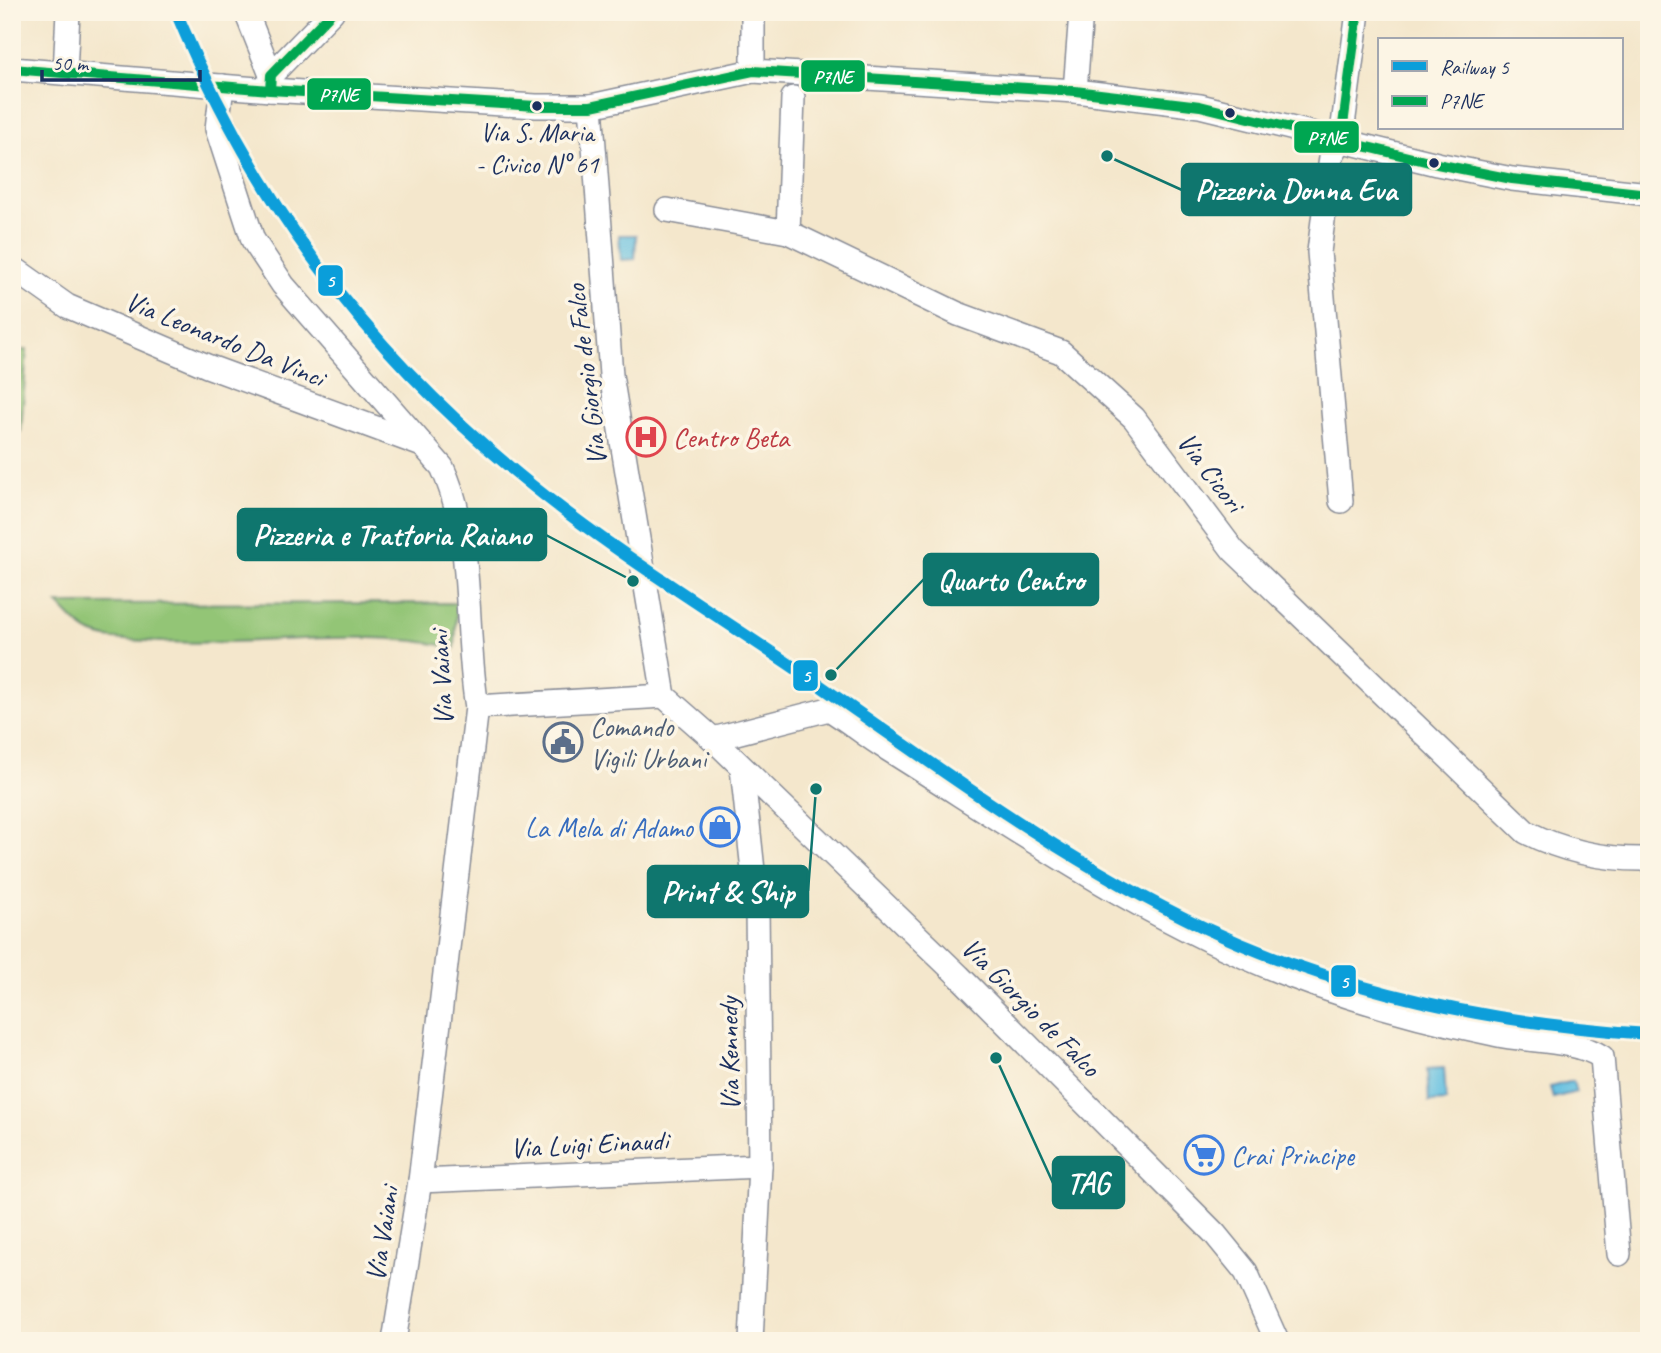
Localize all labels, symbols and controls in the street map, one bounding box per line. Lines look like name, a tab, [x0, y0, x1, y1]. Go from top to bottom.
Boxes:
scale bar	[42, 38, 200, 82]
legend	[1378, 38, 1622, 130]
text: 50 m	[52, 50, 90, 76]
text: Railway 5	[1440, 54, 1510, 80]
line badge: P7NE	[800, 59, 866, 93]
text: P7NE	[813, 65, 855, 89]
line badge: P7NE	[306, 77, 372, 111]
text: P7NE	[319, 83, 361, 107]
text: P7NE	[1440, 88, 1486, 114]
marker: Via S. Maria - Civico N° 61	[530, 99, 544, 113]
unlabelled marker	[1223, 106, 1237, 120]
place label: Via S. Maria - Civico N° 61	[476, 116, 600, 181]
line badge: P7NE	[1293, 120, 1360, 154]
text: P7NE	[1307, 126, 1349, 150]
unlabelled marker	[1427, 156, 1441, 170]
callout: Pizzeria Donna Eva	[1182, 164, 1411, 215]
text: Pizzeria Donna Eva	[1195, 171, 1399, 209]
line badge: 5	[317, 264, 344, 297]
text: 5	[326, 269, 336, 293]
street label: Via Giorgio de Falco	[557, 280, 614, 468]
street label: Via Leonardo Da Vinci	[121, 283, 333, 396]
hospital icon: Centro Beta	[625, 416, 667, 458]
place label: Centro Beta	[673, 420, 791, 455]
street label: Via Cicori	[1170, 425, 1255, 522]
callout: Pizzeria e Trattoria Raiano	[238, 509, 546, 560]
text: Pizzeria e Trattoria Raiano	[253, 516, 533, 554]
callout: Quarto Centro	[924, 554, 1098, 605]
text: Quarto Centro	[938, 561, 1087, 599]
street label: Via Vaiani	[421, 626, 461, 727]
line badge: 5	[792, 659, 819, 692]
text: 5	[802, 664, 812, 688]
place label: Comando Vigili Urbani	[590, 709, 710, 776]
public building icon: Comando Vigili Urbani	[542, 721, 584, 763]
shop icon: La Mela di Adamo	[699, 806, 741, 848]
place label: La Mela di Adamo	[525, 810, 695, 845]
callout: Print & Ship	[648, 866, 808, 917]
text: Print & Ship	[662, 873, 797, 911]
street label: Via Giorgio de Falco	[954, 930, 1109, 1085]
line badge: 5	[1330, 964, 1357, 998]
text: 5	[1340, 970, 1350, 994]
street label: Via Kennedy	[710, 994, 747, 1111]
street label: Via Luigi Einaudi	[509, 1122, 673, 1166]
supermarket icon: Crai Principe	[1183, 1134, 1225, 1176]
place label: Crai Principe	[1231, 1138, 1356, 1173]
callout: TAG	[1053, 1157, 1124, 1208]
text: TAG	[1067, 1164, 1113, 1202]
street label: Via Vaiani	[357, 1180, 407, 1284]

